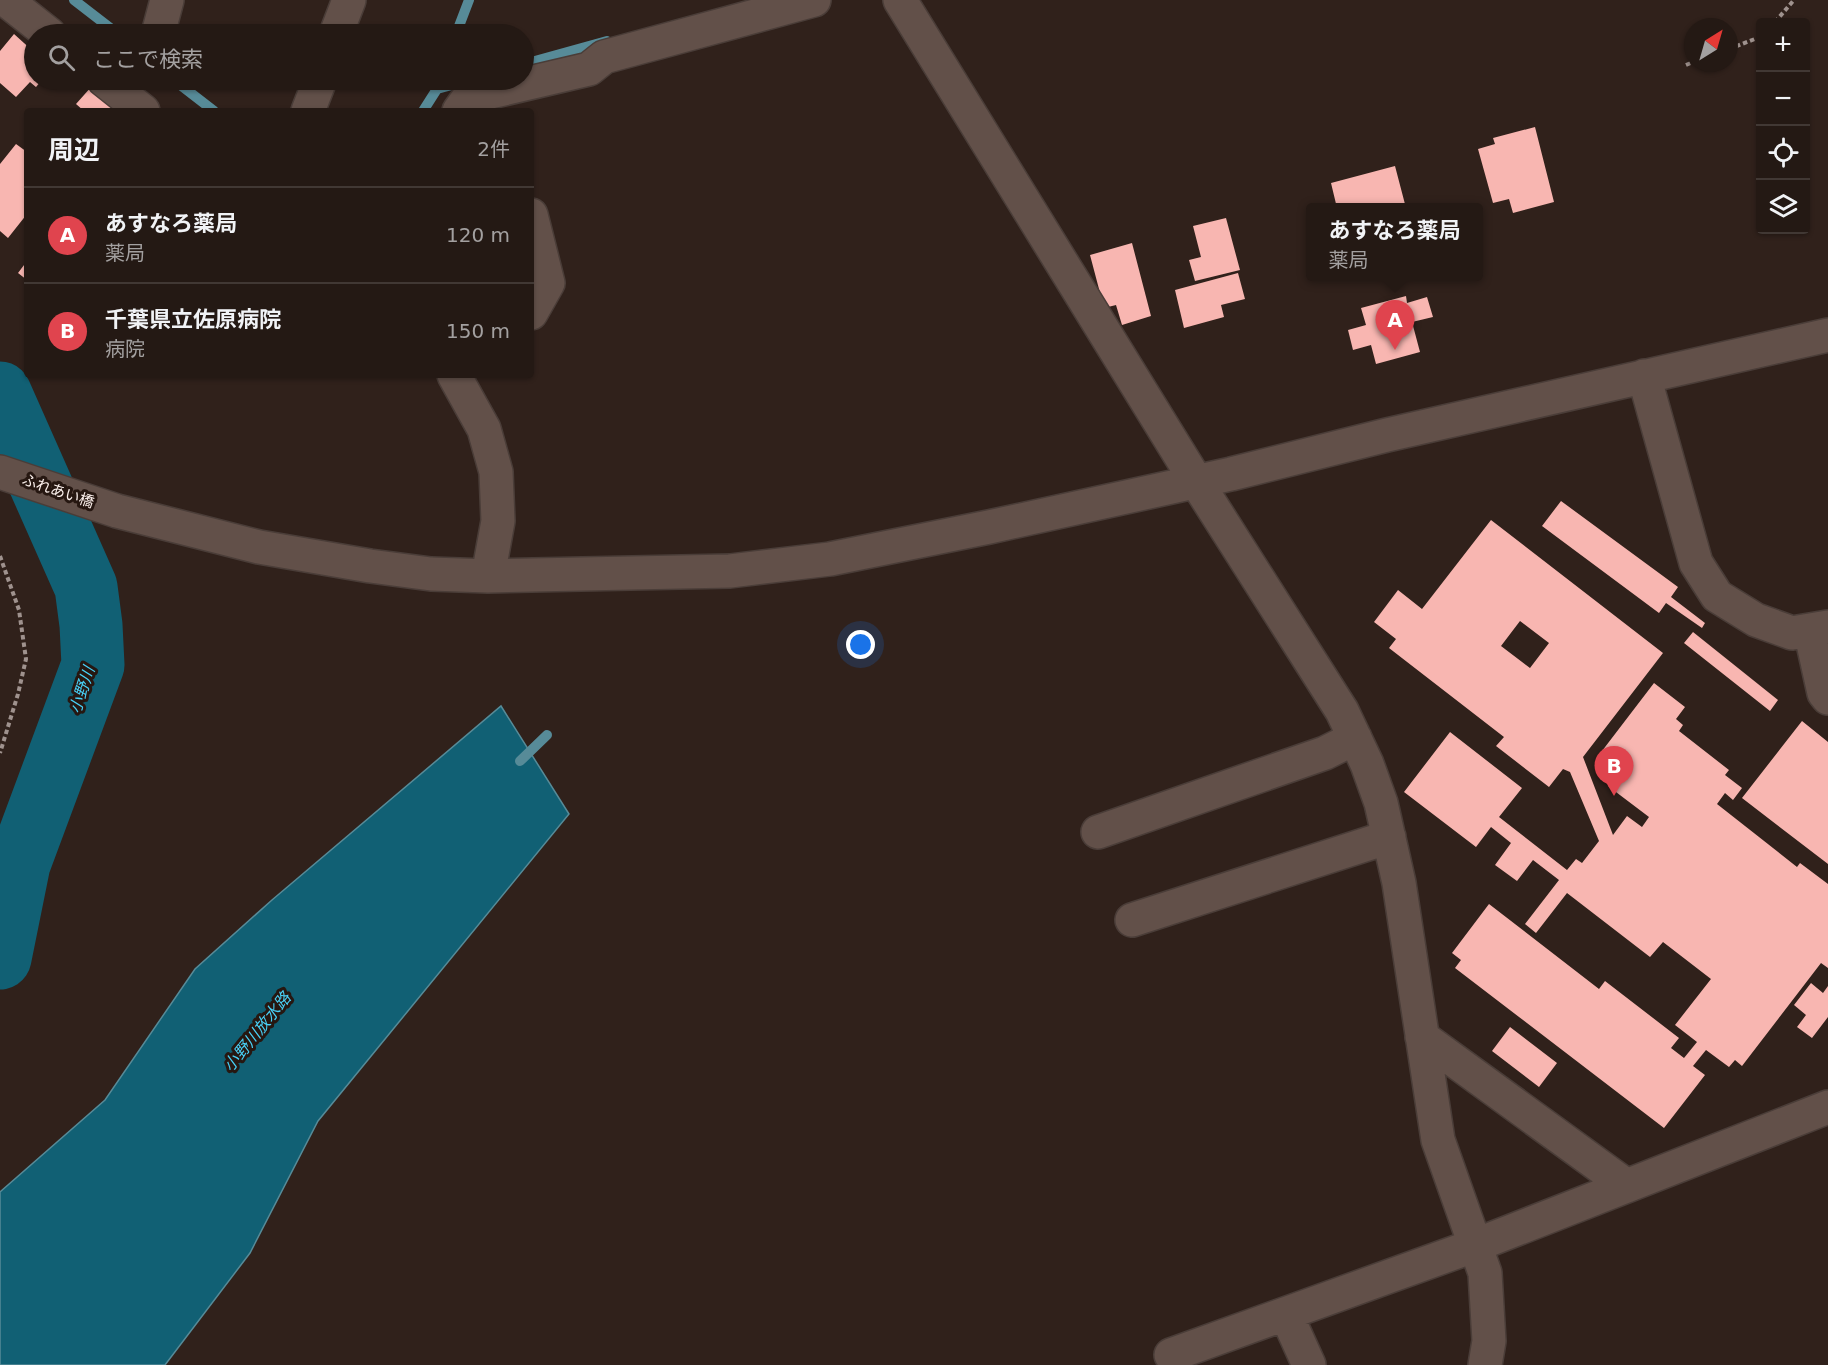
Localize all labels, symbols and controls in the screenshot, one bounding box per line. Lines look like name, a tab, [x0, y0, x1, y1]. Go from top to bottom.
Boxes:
north arrow	[1684, 18, 1738, 72]
map controls	[1756, 18, 1810, 234]
button: +	[1756, 18, 1810, 72]
search box	[24, 24, 534, 90]
icon: search	[45, 41, 78, 74]
text: ここで検索	[93, 47, 203, 72]
button: −	[1756, 72, 1810, 126]
button: locate	[1756, 126, 1810, 180]
text: 周辺	[48, 135, 100, 165]
text: 2件	[477, 137, 510, 161]
button: layers	[1756, 180, 1810, 234]
popup	[1306, 203, 1483, 281]
text: あすなろ薬局	[105, 211, 237, 236]
text: あすなろ薬局	[1328, 218, 1461, 243]
text: A	[60, 223, 75, 247]
text: 120 m	[446, 223, 510, 247]
text: 薬局	[105, 241, 145, 265]
text: 薬局	[1328, 248, 1368, 272]
pin: A	[1376, 300, 1414, 350]
text: 千葉県立佐原病院	[105, 307, 281, 332]
text: B	[60, 319, 75, 343]
text: 150 m	[446, 319, 510, 343]
text: 病院	[105, 337, 145, 361]
street label: ふれあい橋	[20, 470, 96, 512]
your location	[846, 630, 875, 659]
water label: 小野川	[66, 662, 99, 716]
pin: B	[1594, 746, 1634, 796]
water label: 小野川放水路	[219, 987, 296, 1075]

